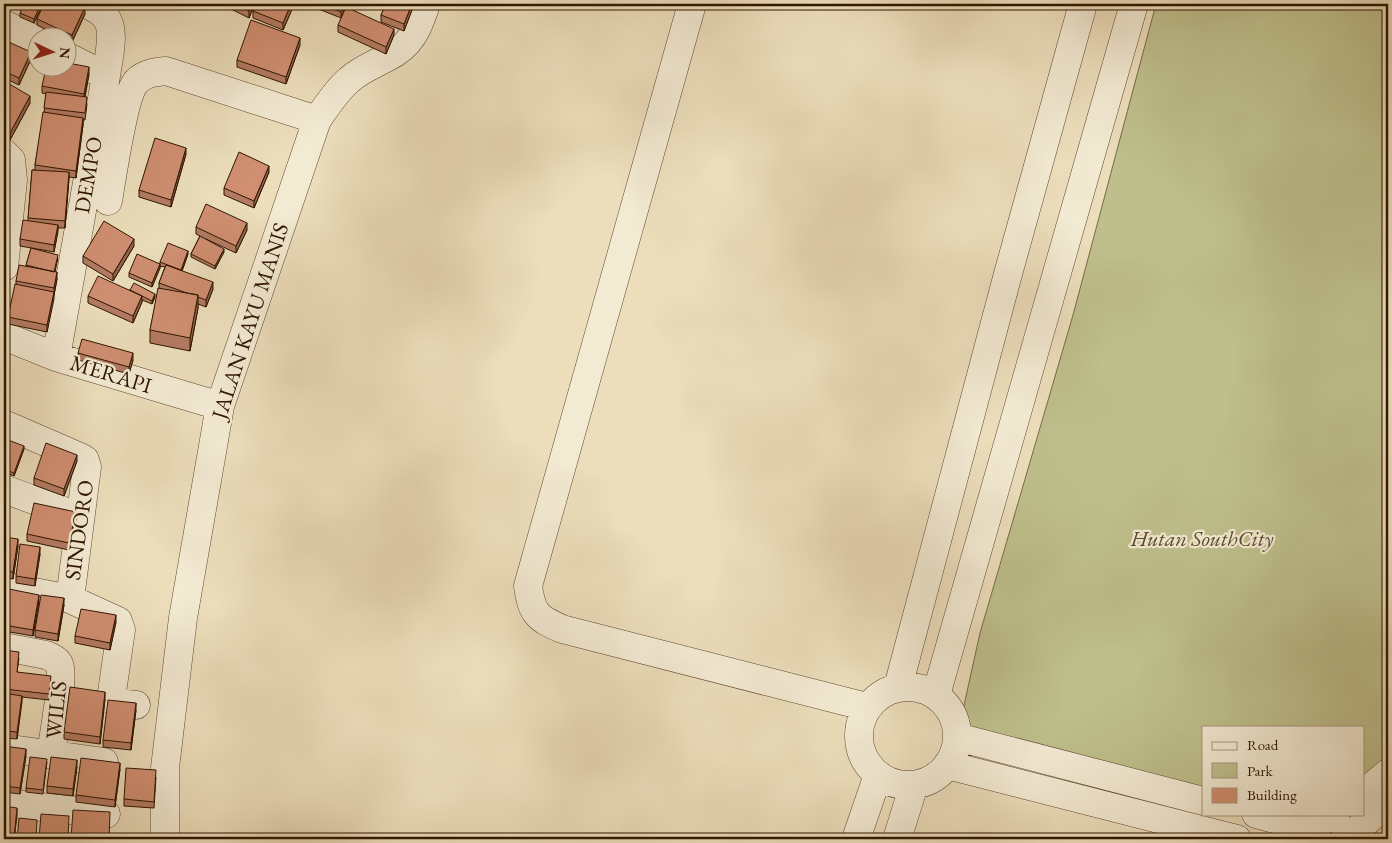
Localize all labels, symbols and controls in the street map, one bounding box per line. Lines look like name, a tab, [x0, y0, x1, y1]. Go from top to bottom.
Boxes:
north arrow	[28, 28, 78, 78]
text: N	[56, 47, 74, 60]
street label: DEMPO	[67, 134, 109, 216]
street label: JALAN KAYU MANIS	[204, 219, 295, 425]
street label: MERAPI	[67, 348, 156, 400]
street label: SINDORO	[58, 478, 100, 582]
park label: Hutan SouthCity	[1130, 524, 1273, 553]
street label: WILIS	[39, 680, 73, 740]
legend	[1202, 726, 1364, 816]
text: Road	[1247, 735, 1279, 754]
text: Park	[1247, 761, 1274, 780]
text: Building	[1247, 785, 1297, 804]

